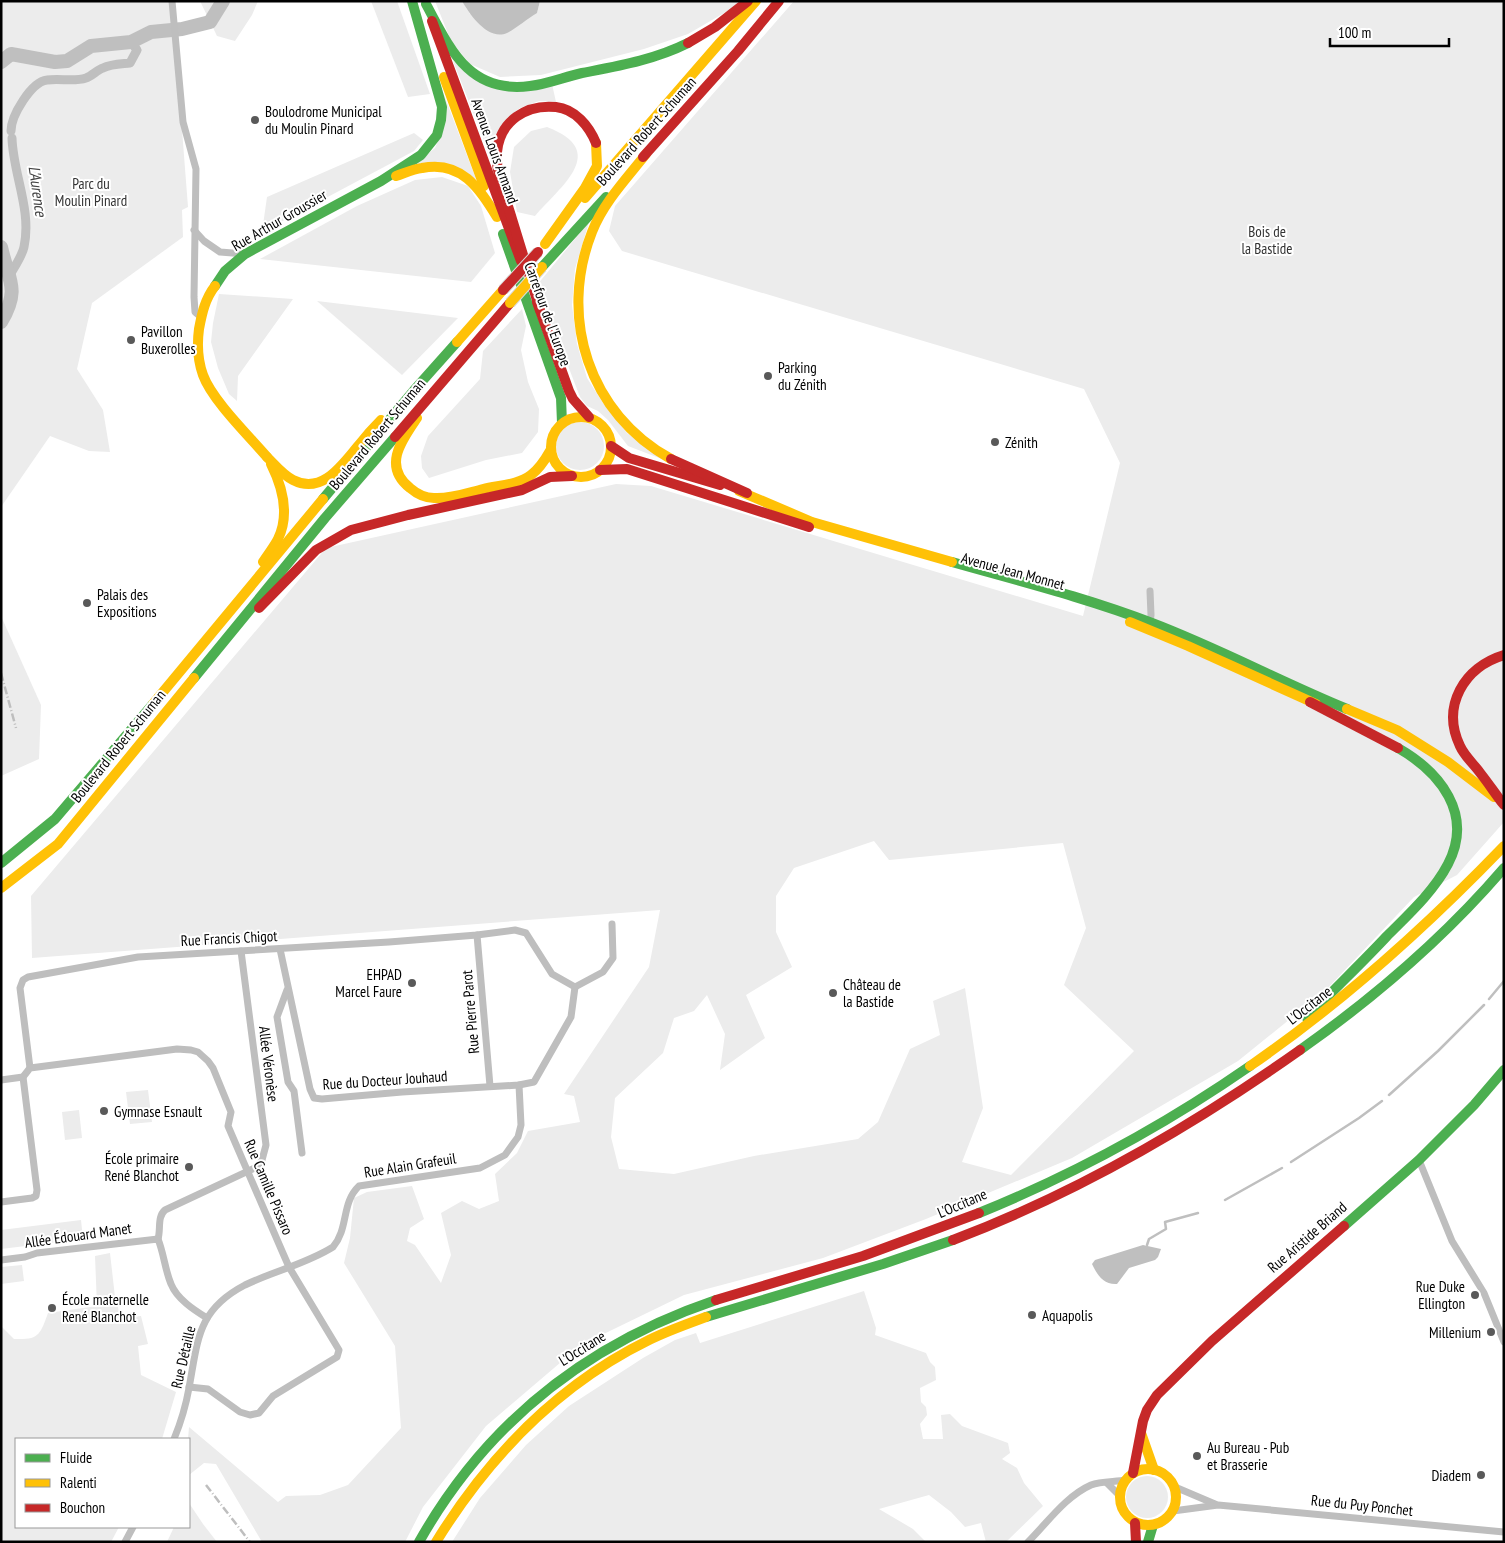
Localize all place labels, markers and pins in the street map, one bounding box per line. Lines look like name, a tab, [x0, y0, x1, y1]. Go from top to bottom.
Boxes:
place label: Boulodrome Municipal du Moulin Pinard	[265, 102, 382, 138]
marker: Boulodrome Municipal du Moulin Pinard	[249, 114, 261, 126]
place label: Pavillon Buxerolles	[141, 322, 196, 358]
marker: Pavillon Buxerolles	[125, 334, 137, 346]
place label: Parking du Zénith	[778, 358, 827, 394]
marker: Parking du Zénith	[762, 370, 774, 382]
place label: Zénith	[1005, 433, 1038, 452]
marker: Zénith	[989, 436, 1001, 448]
place label: Palais des Expositions	[97, 585, 156, 621]
marker: Palais des Expositions	[81, 597, 93, 609]
place label: EHPAD Marcel Faure	[335, 965, 402, 1001]
place label: Château de la Bastide	[843, 975, 901, 1011]
marker: EHPAD Marcel Faure	[406, 977, 418, 989]
marker: Château de la Bastide	[827, 987, 839, 999]
place label: Gymnase Esnault	[114, 1102, 202, 1121]
marker: Gymnase Esnault	[98, 1105, 110, 1117]
place label: École primaire René Blanchot	[105, 1149, 179, 1185]
marker: École primaire René Blanchot	[183, 1161, 195, 1173]
place label: Rue Duke Ellington	[1416, 1277, 1465, 1313]
marker: Rue Duke Ellington	[1469, 1289, 1481, 1301]
place label: École maternelle René Blanchot	[62, 1290, 149, 1326]
marker: École maternelle René Blanchot	[46, 1302, 58, 1314]
place label: Aquapolis	[1042, 1306, 1093, 1325]
marker: Aquapolis	[1026, 1309, 1038, 1321]
place label: Millenium	[1429, 1323, 1481, 1342]
marker: Millenium	[1485, 1326, 1497, 1338]
place label: Au Bureau - Pub et Brasserie	[1207, 1438, 1289, 1474]
marker: Au Bureau - Pub et Brasserie	[1191, 1450, 1203, 1462]
place label: Diadem	[1431, 1466, 1471, 1485]
marker: Diadem	[1475, 1469, 1487, 1481]

